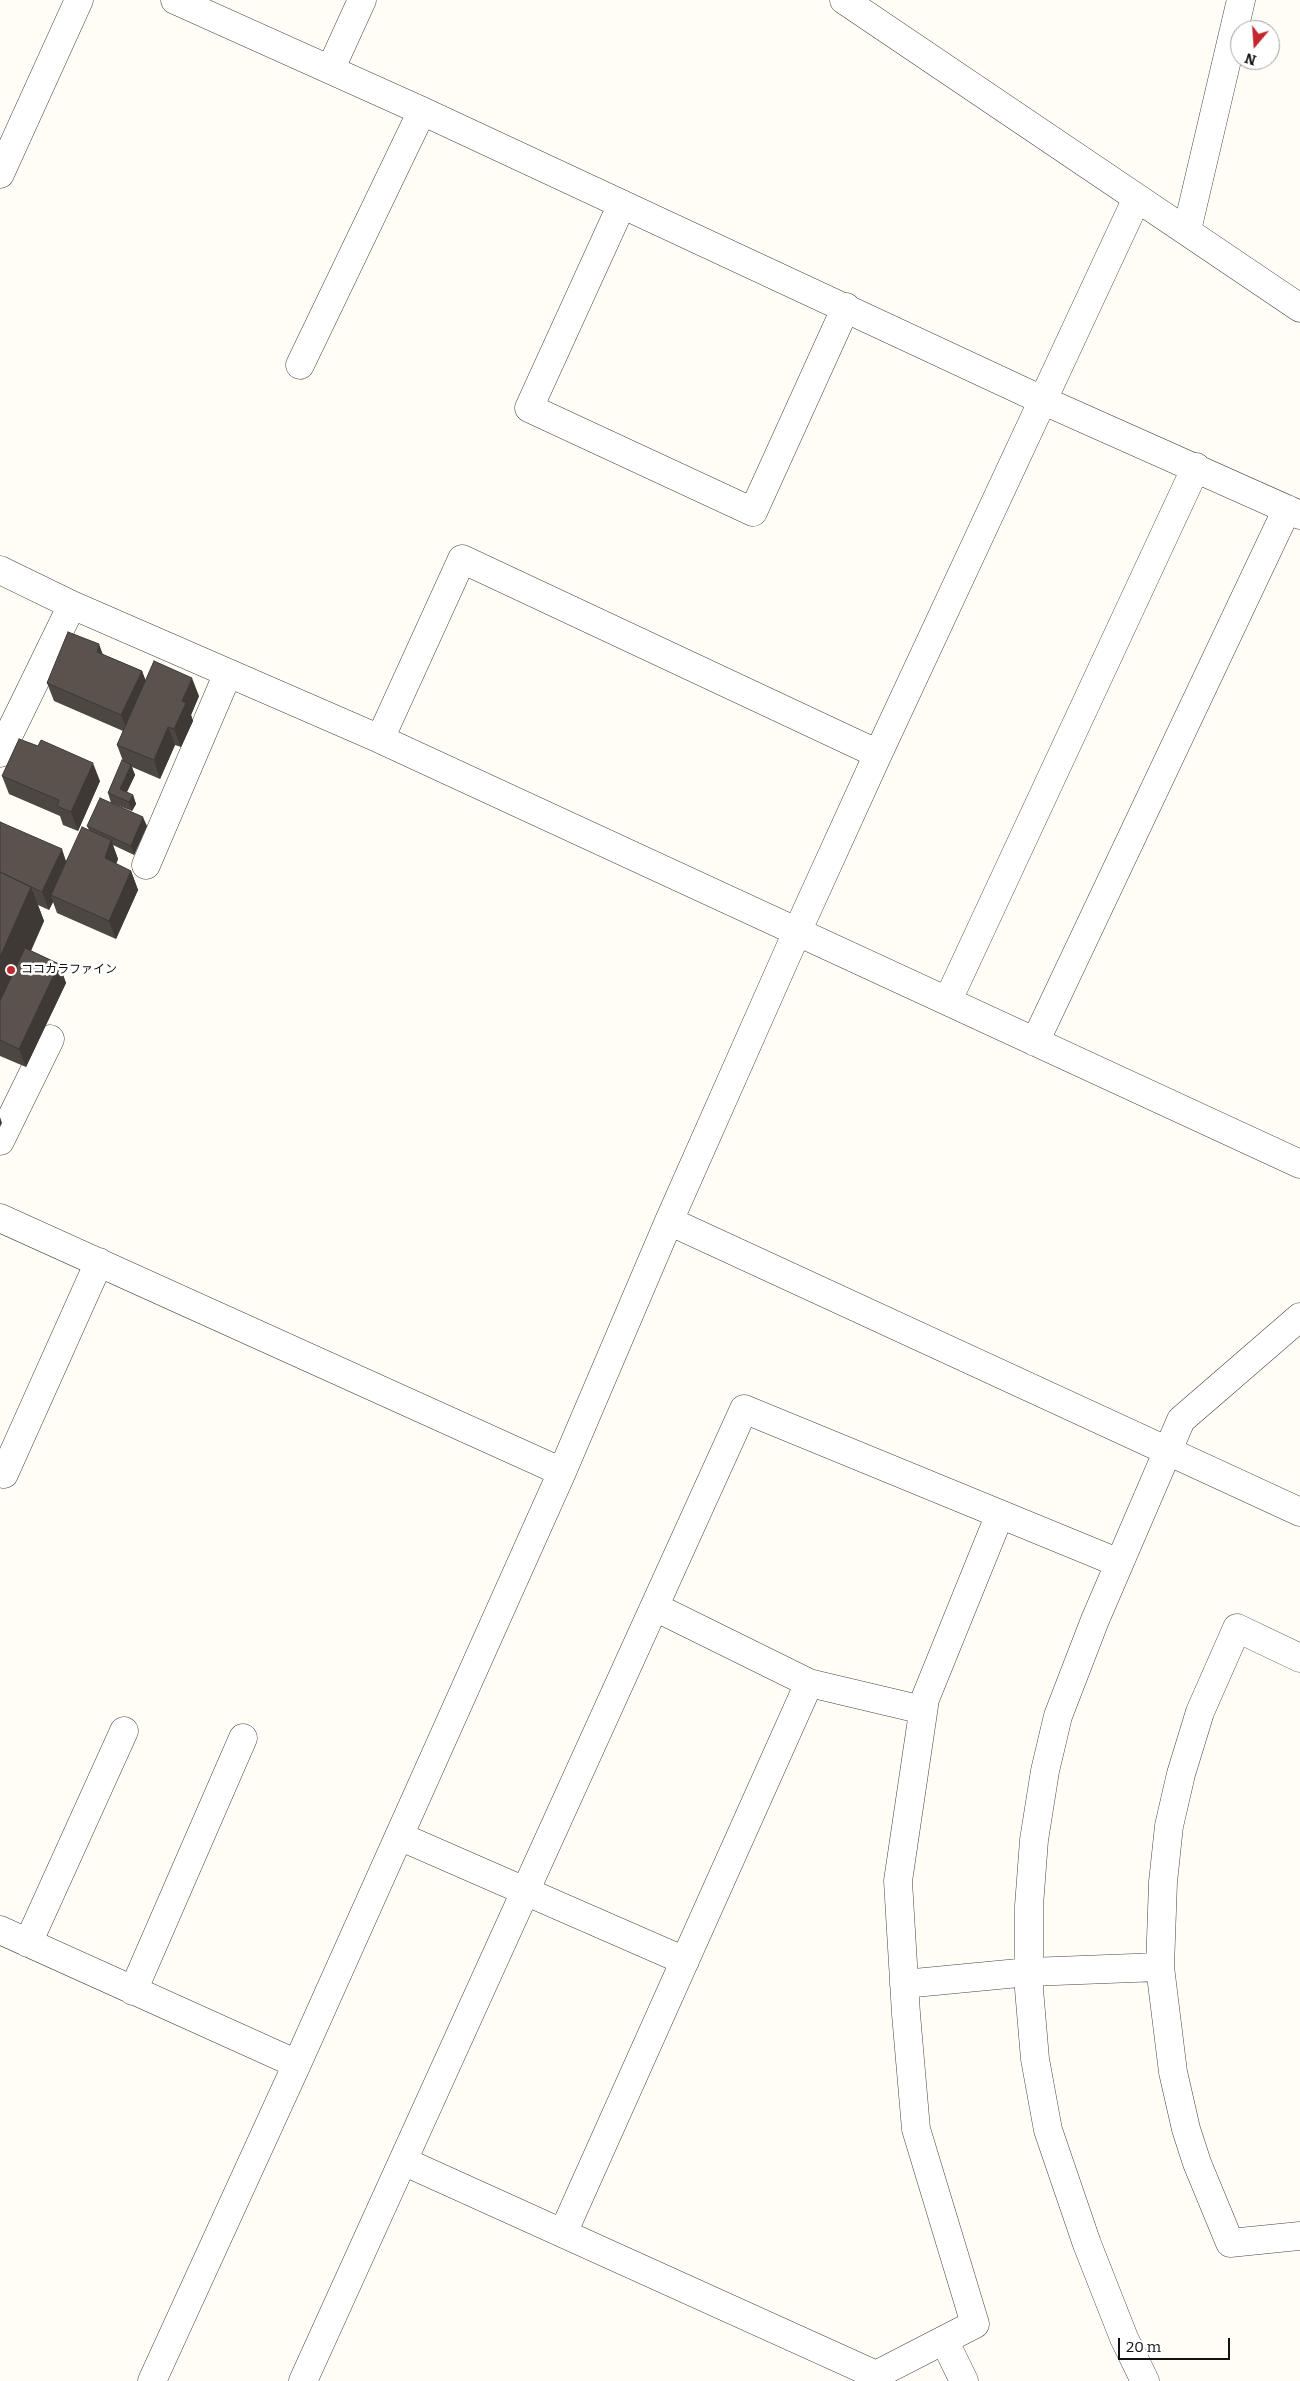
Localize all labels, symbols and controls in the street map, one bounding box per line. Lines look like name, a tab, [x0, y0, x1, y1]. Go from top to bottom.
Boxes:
north arrow	[1230, 20, 1280, 70]
text: N	[1243, 49, 1258, 69]
place label: ココカラファイン	[21, 963, 117, 977]
marker: ココカラファイン	[5, 964, 17, 976]
scale bar	[1120, 2328, 1232, 2360]
text: 20 m	[1126, 2338, 1161, 2356]

